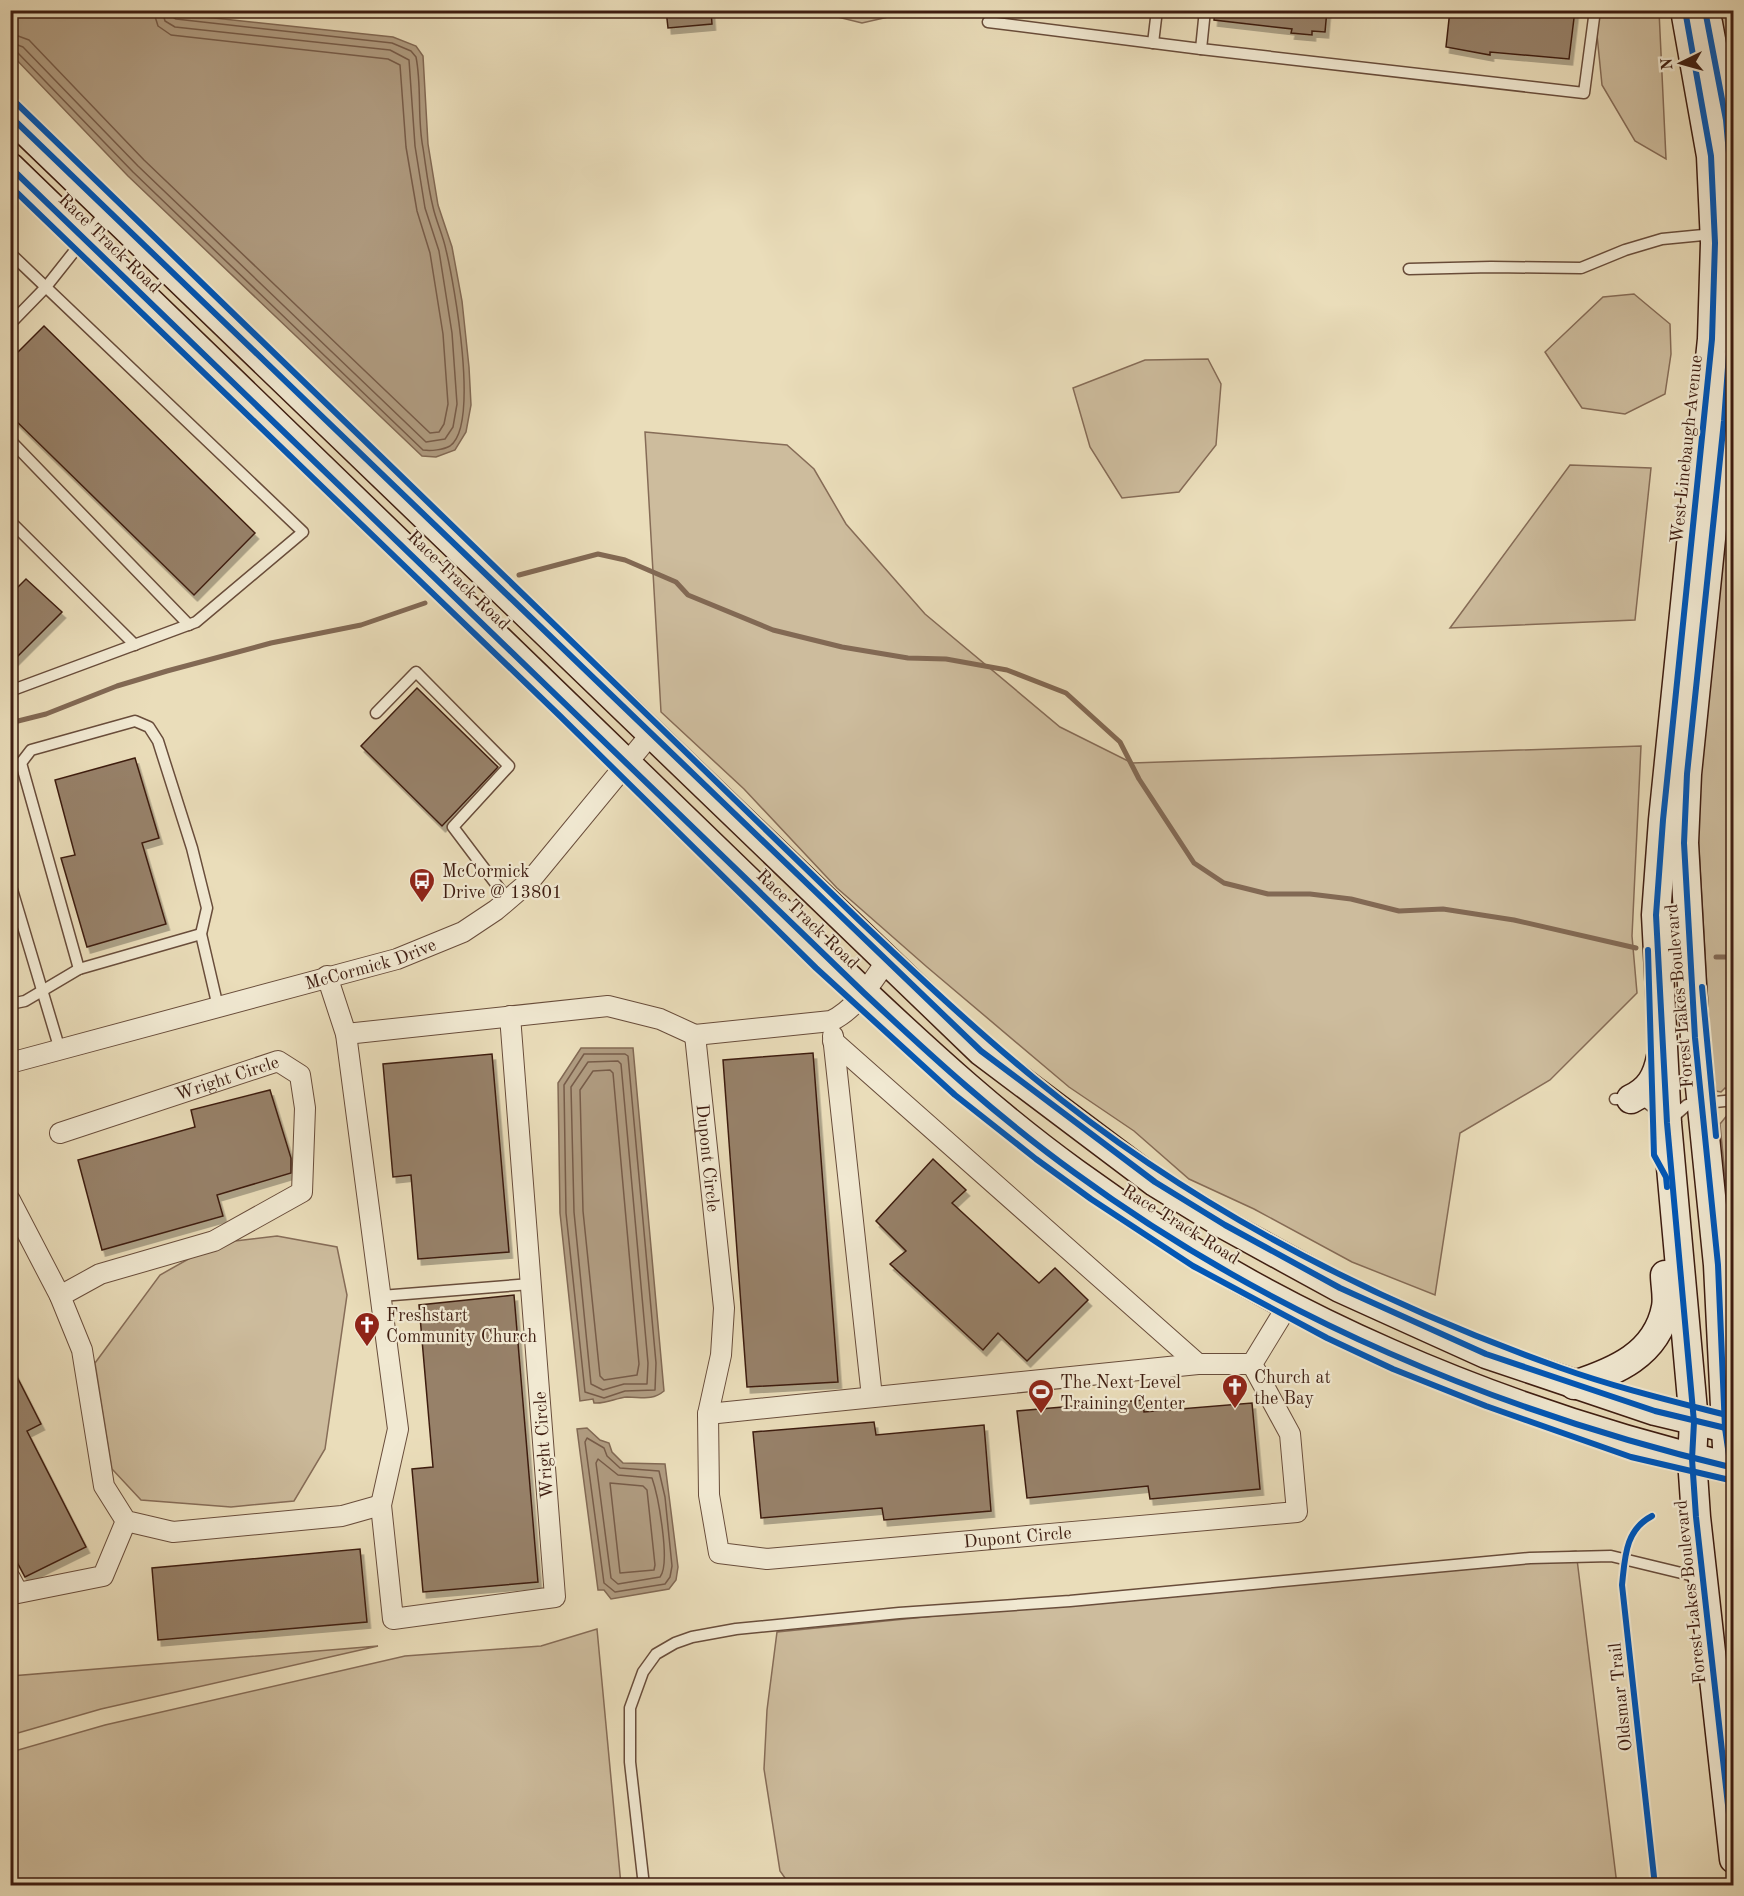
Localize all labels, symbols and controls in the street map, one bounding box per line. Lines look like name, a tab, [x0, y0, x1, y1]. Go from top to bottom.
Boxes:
north arrow	[1651, 33, 1711, 93]
text: N	[1659, 57, 1677, 71]
street label: Race Track Road	[55, 191, 164, 297]
street label: West Linebaugh Avenue	[1668, 354, 1706, 544]
street label: Race Track Road	[404, 528, 513, 634]
place label: McCormick Drive @ 13801	[442, 863, 562, 902]
bus stop icon: McCormick Drive @ 13801	[407, 866, 437, 904]
street label: Race Track Road	[753, 867, 862, 973]
street label: Forest Lakes Boulevard	[1663, 903, 1697, 1089]
street label: McCormick Drive	[303, 936, 439, 993]
street label: Wright Circle	[173, 1053, 281, 1104]
street label: Dupont Circle	[692, 1103, 722, 1213]
street label: Race Track Road	[1119, 1182, 1242, 1268]
place label: Freshstart Community Church	[386, 1307, 537, 1346]
church icon: Freshstart Community Church	[352, 1310, 382, 1348]
place label: Church at the Bay	[1254, 1369, 1331, 1408]
church icon: Church at the Bay	[1220, 1372, 1250, 1410]
place label: The Next Level Training Center	[1060, 1374, 1186, 1413]
sports icon: The Next Level Training Center	[1026, 1377, 1056, 1415]
street label: Wright Circle	[531, 1391, 557, 1499]
street label: Forest Lakes Boulevard	[1672, 1499, 1710, 1685]
street label: Dupont Circle	[963, 1524, 1072, 1552]
street label: Oldsmar Trail	[1606, 1642, 1636, 1752]

